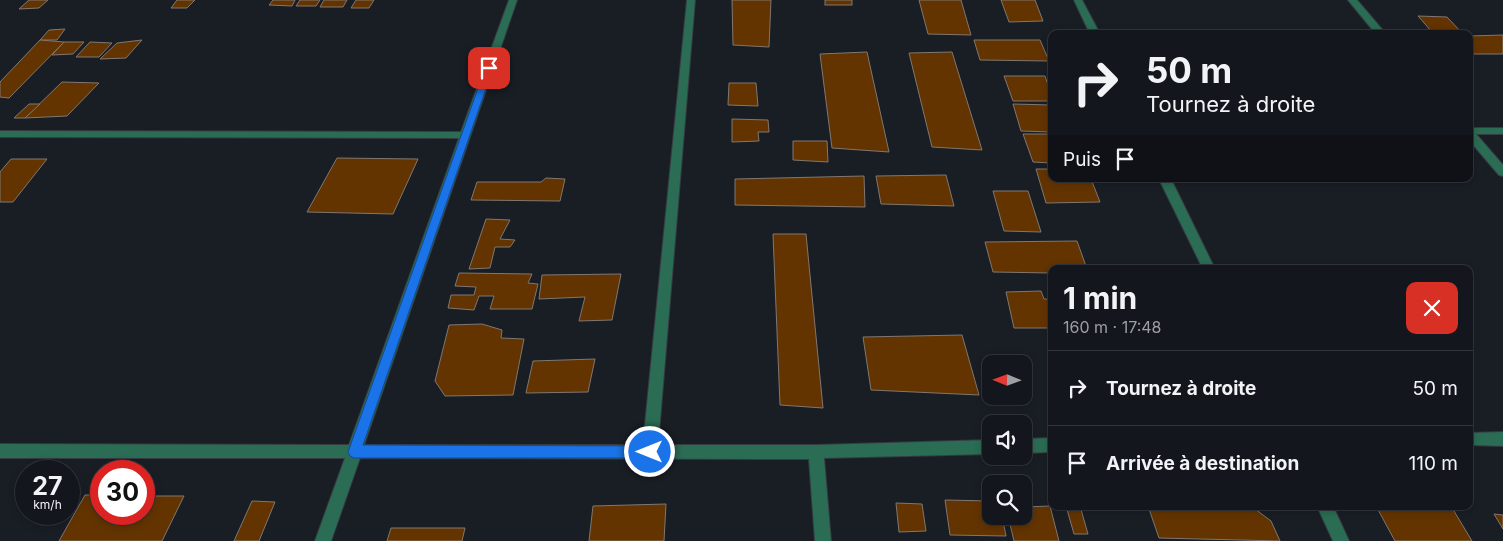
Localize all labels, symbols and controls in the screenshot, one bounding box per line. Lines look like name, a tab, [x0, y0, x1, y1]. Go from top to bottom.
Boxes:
pin	[468, 47, 510, 89]
text: 50 m	[1146, 49, 1232, 91]
icon: right	[1063, 50, 1128, 115]
icon: arrive	[475, 54, 503, 82]
text: Tournez à droite	[1146, 91, 1315, 117]
icon: arrive	[1111, 145, 1139, 173]
text: Puis	[1063, 148, 1101, 171]
text: 1 min	[1063, 280, 1137, 316]
button: close	[1406, 282, 1458, 334]
text: 160 m · 17:48	[1063, 317, 1162, 337]
north arrow	[982, 355, 1032, 405]
map controls	[982, 355, 1032, 525]
icon: right	[1063, 374, 1091, 402]
text: Tournez à droite	[1106, 377, 1256, 400]
text: 50 m	[1412, 377, 1458, 400]
button: sound	[982, 415, 1032, 465]
position arrow	[623, 425, 675, 477]
icon: arrive	[1063, 449, 1091, 477]
text: Arrivée à destination	[1106, 452, 1299, 475]
text: 110 m	[1409, 452, 1458, 475]
speed limit sign: 30	[90, 460, 155, 525]
text: 27	[32, 471, 63, 501]
button: search	[982, 475, 1032, 525]
text: km/h	[33, 497, 62, 512]

